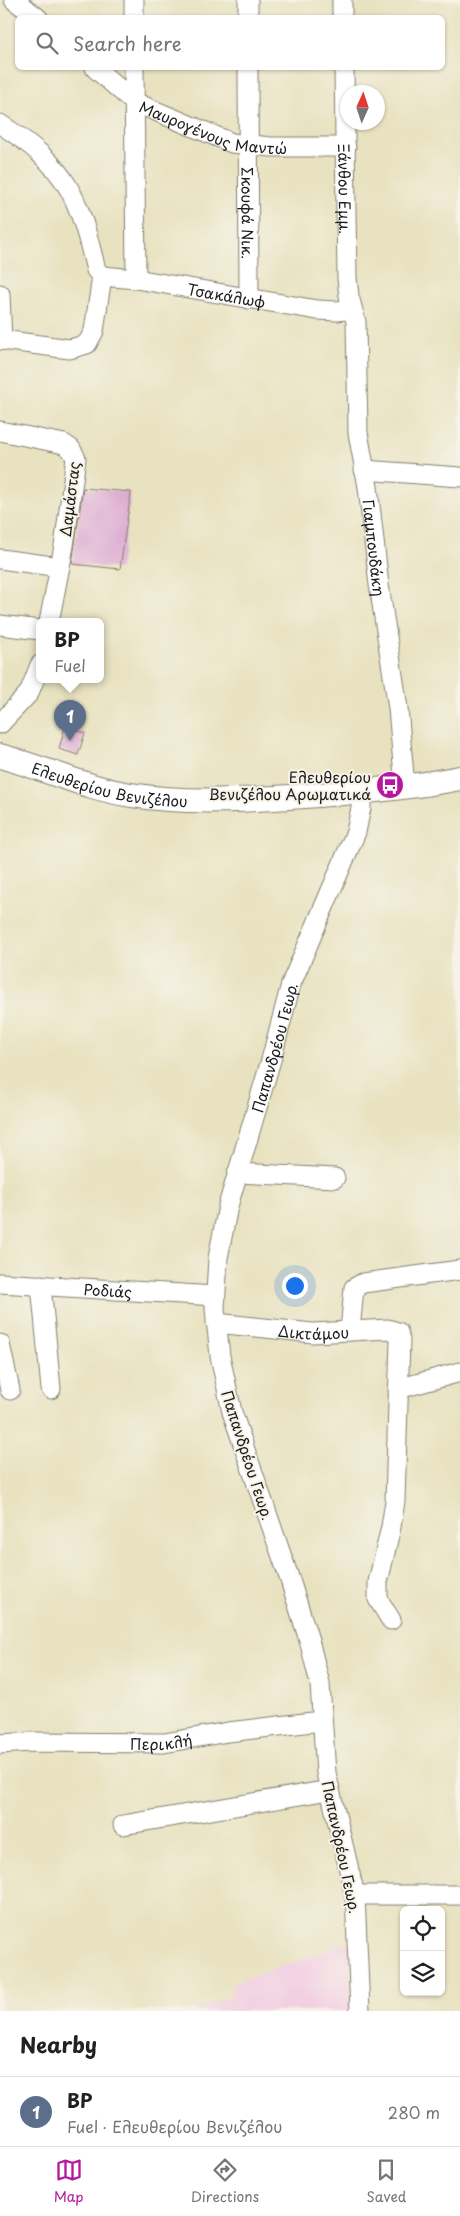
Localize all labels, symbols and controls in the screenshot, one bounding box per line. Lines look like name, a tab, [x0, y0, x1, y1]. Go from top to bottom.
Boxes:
search box	[15, 15, 445, 70]
icon: search	[33, 29, 61, 57]
text: Search here	[73, 29, 182, 57]
north arrow	[340, 85, 385, 130]
street label: Μαυρογένους Μαντώ	[136, 94, 287, 159]
street label: Ξάνθου Εμμ.	[334, 144, 358, 234]
street label: Σκουφά Νικ.	[237, 167, 260, 259]
street label: Τσακάλωφ	[186, 276, 268, 313]
street label: Δαμάστας	[53, 460, 85, 538]
street label: Γιαμπουδάκη	[358, 498, 392, 598]
popup	[36, 618, 104, 683]
text: BP	[54, 625, 80, 653]
text: Fuel	[54, 653, 86, 677]
pin: 1	[54, 700, 86, 741]
street label: Ελευθερίου Βενιζέλου	[29, 755, 188, 812]
place label: Ελευθερίου Βενιζέλου Αρωματικά	[209, 765, 371, 805]
bus stop icon: Ελευθερίου Βενιζέλου Αρωματικά	[375, 770, 405, 800]
street label: Παπανδρέου Γεωρ.	[245, 977, 303, 1115]
your location	[282, 1273, 308, 1299]
street label: Ροδιάς	[83, 1277, 133, 1302]
street label: Δικτάμου	[277, 1318, 349, 1345]
street label: Παπανδρέου Γεωρ.	[216, 1387, 280, 1523]
street label: Περικλή	[130, 1727, 194, 1755]
street label: Παπανδρέου Γεωρ.	[317, 1779, 367, 1915]
map controls	[400, 1906, 445, 1996]
button: locate	[400, 1906, 445, 1951]
button: layers	[400, 1951, 445, 1996]
text: Nearby	[20, 2028, 97, 2060]
text: BP	[67, 2086, 92, 2114]
text: 1	[32, 2100, 40, 2124]
text: 280 m	[388, 2100, 440, 2124]
text: Fuel · Ελευθερίου Βενιζέλου	[67, 2114, 282, 2138]
tab: Map	[54, 2156, 84, 2207]
tab: Directions	[191, 2156, 259, 2207]
tab: Saved	[367, 2156, 406, 2207]

